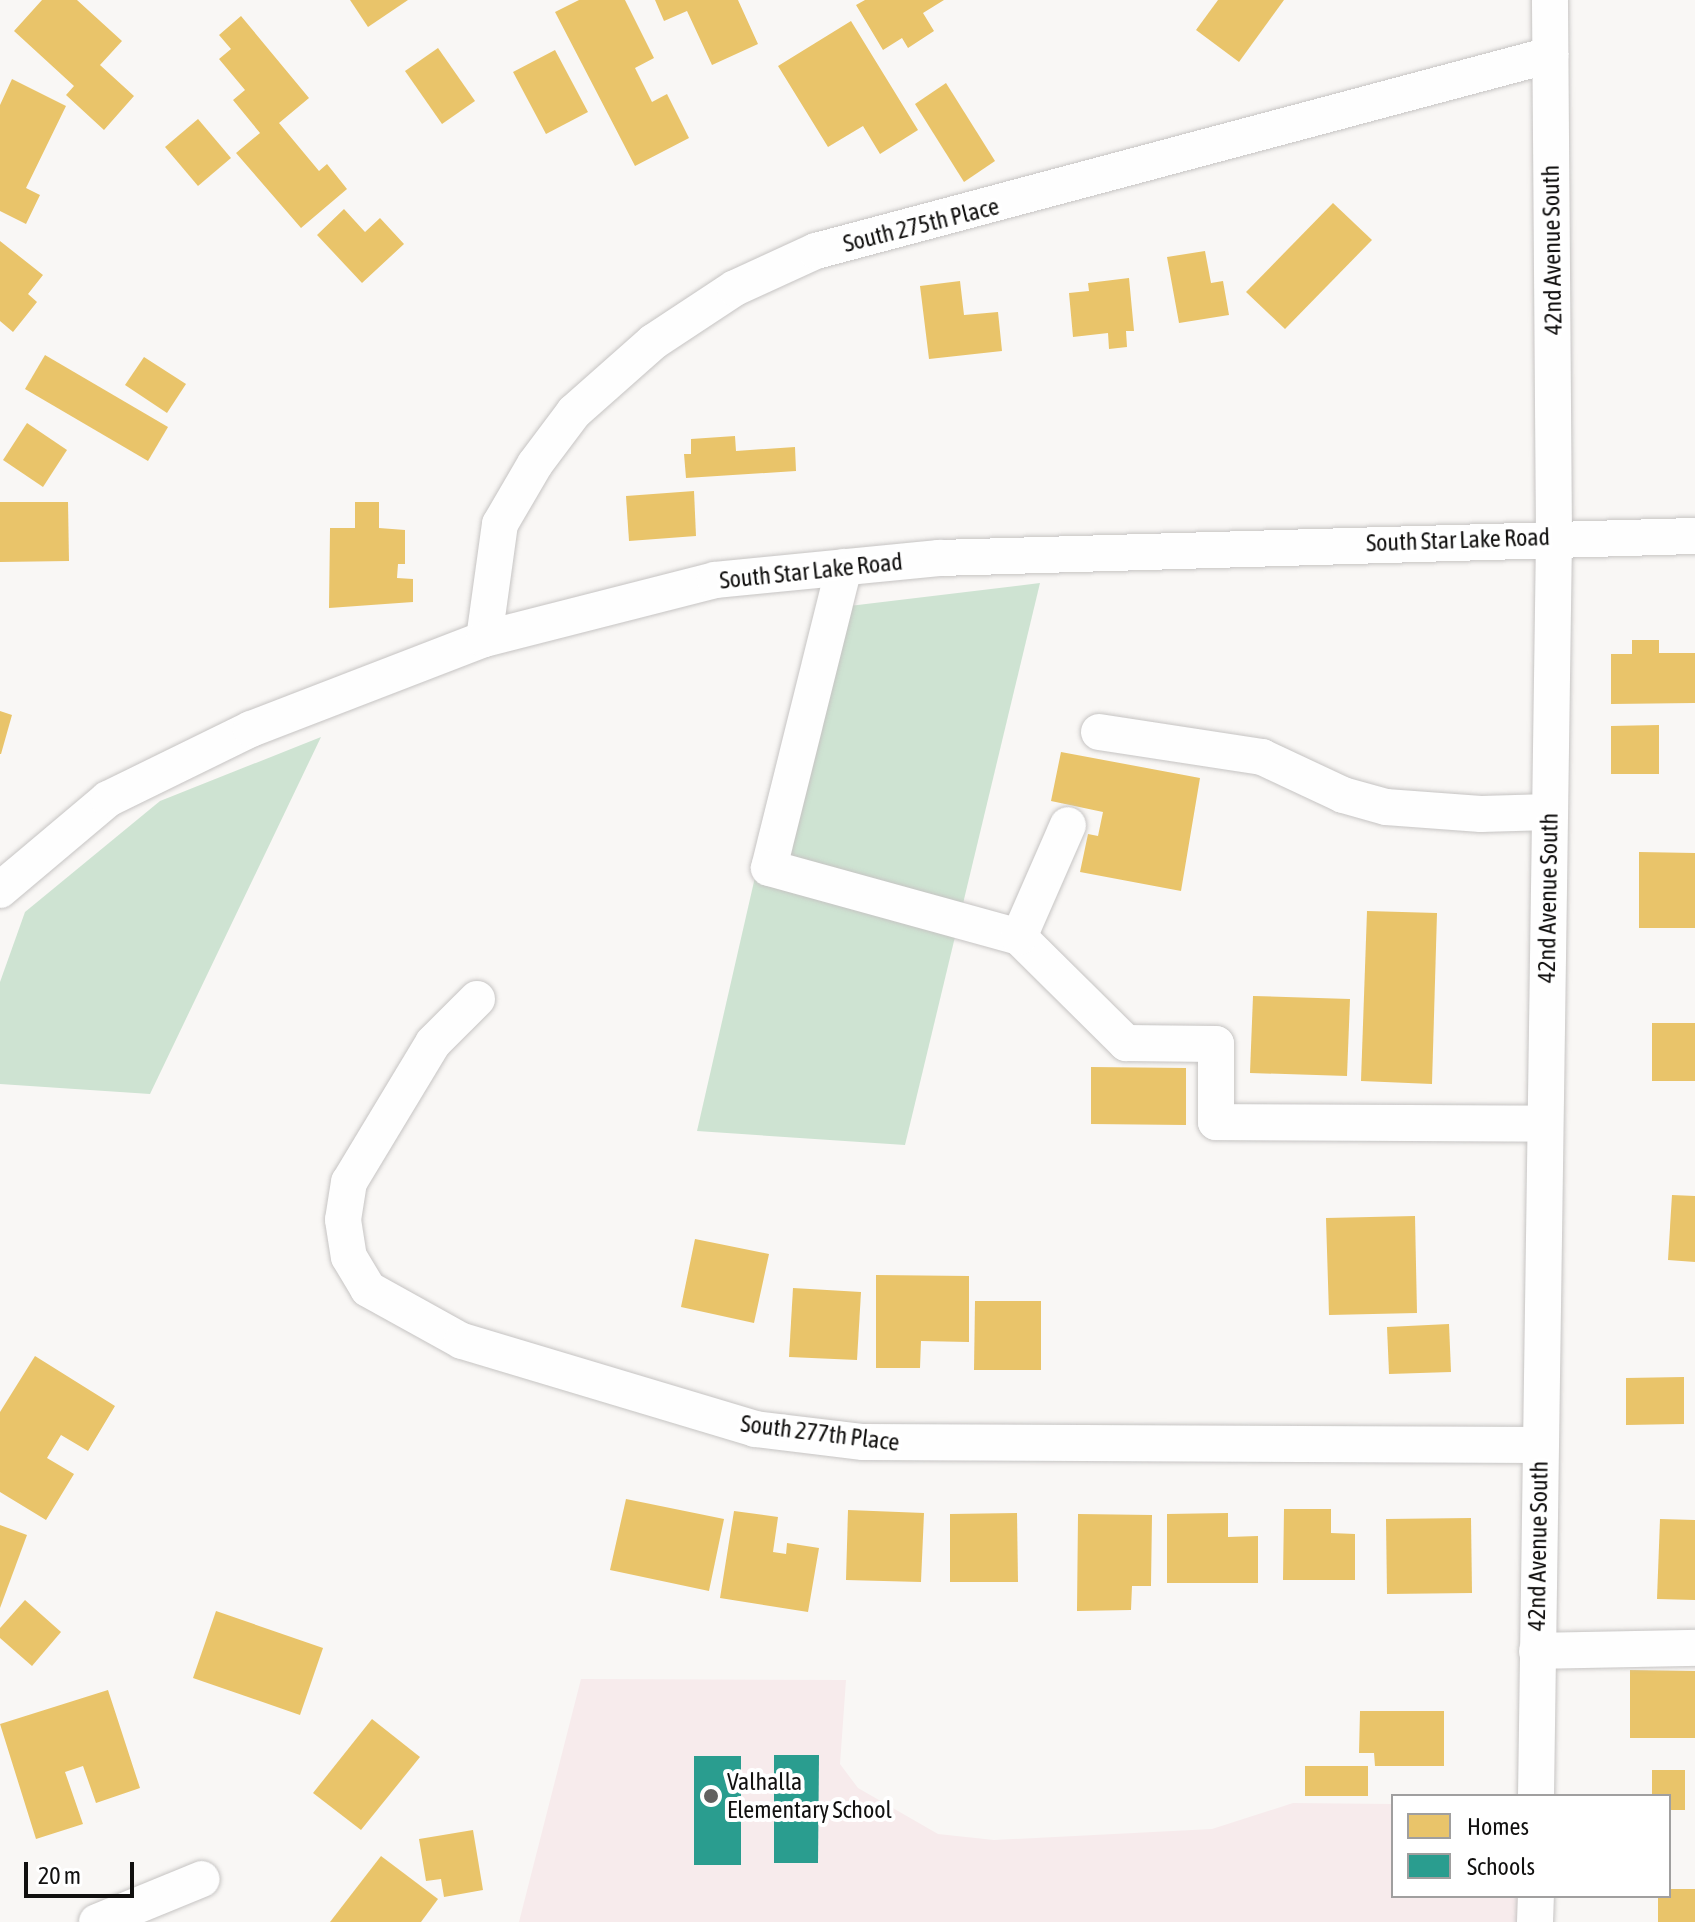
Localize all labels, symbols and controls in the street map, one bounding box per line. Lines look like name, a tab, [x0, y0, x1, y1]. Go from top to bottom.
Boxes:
street label: 42nd Avenue South	[1536, 165, 1568, 335]
street label: South 275th Place	[840, 192, 1002, 258]
street label: South Star Lake Road	[1366, 522, 1550, 558]
street label: South Star Lake Road	[718, 547, 904, 595]
street label: 42nd Avenue South	[1532, 813, 1564, 983]
street label: South 277th Place	[739, 1409, 901, 1457]
street label: 42nd Avenue South	[1522, 1461, 1554, 1631]
place label: Valhalla Elementary School	[727, 1768, 892, 1824]
marker: Valhalla Elementary School	[702, 1787, 720, 1805]
legend	[1391, 1794, 1671, 1898]
text: Homes	[1467, 1813, 1529, 1840]
scale bar	[28, 1846, 138, 1896]
text: Schools	[1467, 1853, 1535, 1880]
text: 20 m	[38, 1862, 81, 1889]

